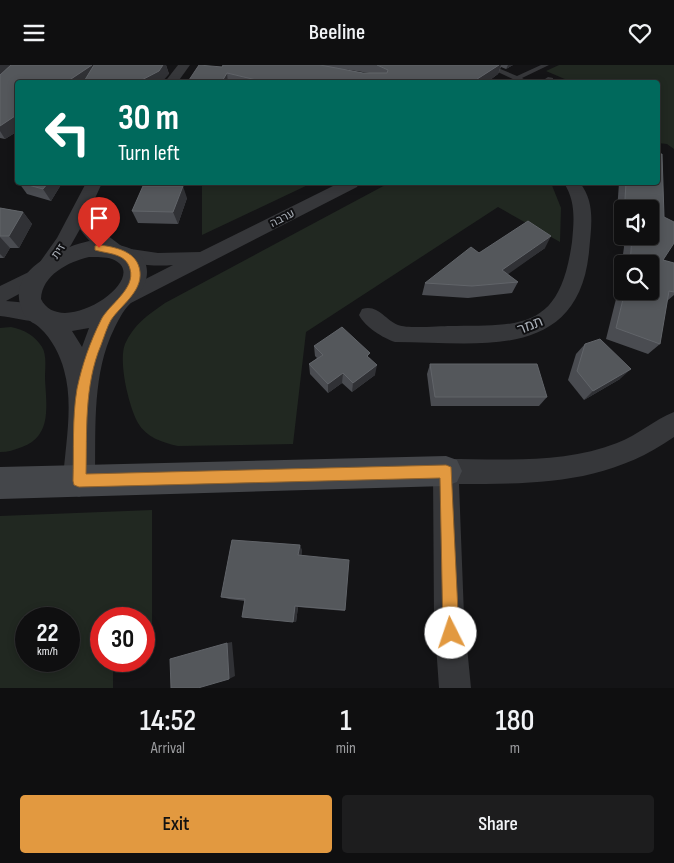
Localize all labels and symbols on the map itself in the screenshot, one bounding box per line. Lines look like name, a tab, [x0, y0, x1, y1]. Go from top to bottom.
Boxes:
pin	[78, 197, 120, 248]
street label: ערבה	[267, 206, 297, 231]
street label: זית	[48, 241, 69, 262]
street label: תמר	[514, 312, 546, 339]
position arrow	[424, 606, 476, 658]
speed limit sign: 30	[90, 607, 155, 672]

